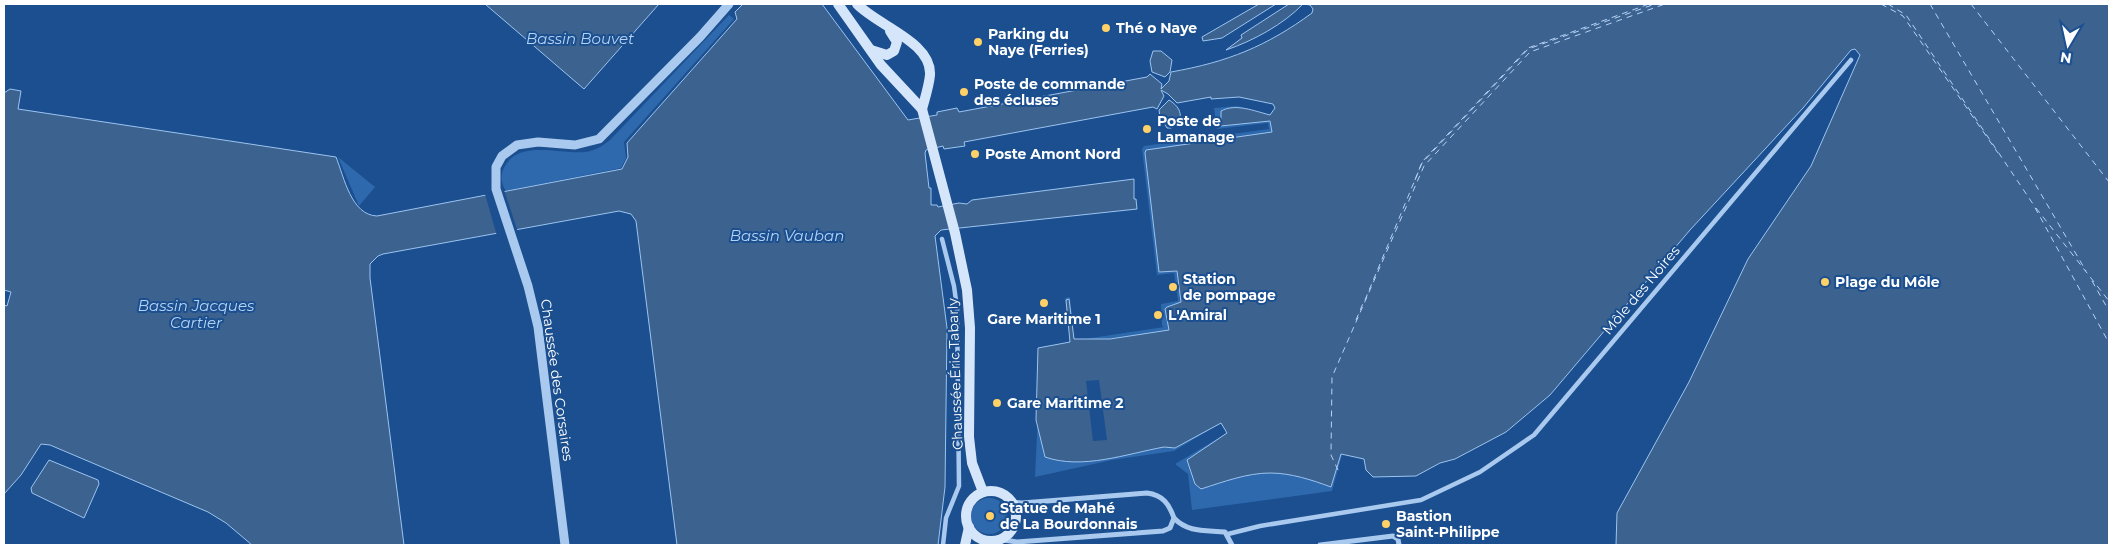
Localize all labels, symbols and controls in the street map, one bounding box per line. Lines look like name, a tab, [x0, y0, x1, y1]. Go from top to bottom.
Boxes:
place label: Thé o Naye	[1116, 19, 1197, 37]
north arrow	[2043, 20, 2093, 70]
marker: Thé o Naye	[1100, 22, 1112, 34]
place label: Parking du Naye (Ferries)	[988, 25, 1089, 59]
water label: Bassin Bouvet	[526, 29, 634, 48]
marker: Parking du Naye (Ferries)	[972, 36, 984, 48]
text: N	[2059, 48, 2073, 68]
place label: Poste de commande des écluses	[974, 75, 1126, 109]
marker: Poste de commande des écluses	[958, 86, 970, 98]
place label: Poste de Lamanage	[1157, 112, 1235, 146]
marker: Poste de Lamanage	[1141, 123, 1153, 135]
place label: Poste Amont Nord	[985, 145, 1121, 163]
marker: Poste Amont Nord	[969, 148, 981, 160]
water label: Bassin Vauban	[730, 226, 844, 245]
street label: Môle des Noires	[1598, 242, 1684, 338]
place label: Station de pompage	[1183, 270, 1276, 304]
place label: Plage du Môle	[1835, 273, 1940, 291]
marker: Plage du Môle	[1819, 276, 1831, 288]
marker: Station de pompage	[1167, 281, 1179, 293]
water label: Bassin Jacques Cartier	[138, 296, 255, 332]
street label: Chaussée Éric Tabarly	[943, 297, 967, 450]
marker: Gare Maritime 1	[1038, 297, 1050, 309]
street label: Chaussée des Corsaires	[537, 298, 577, 462]
place label: L'Amiral	[1168, 306, 1227, 324]
marker: L'Amiral	[1152, 309, 1164, 321]
place label: Gare Maritime 1	[987, 310, 1101, 328]
place label: Gare Maritime 2	[1007, 394, 1123, 412]
marker: Gare Maritime 2	[991, 397, 1003, 409]
place label: Statue de Mahé de La Bourdonnais	[1000, 499, 1138, 533]
place label: Bastion Saint-Philippe	[1396, 507, 1500, 541]
marker: Statue de Mahé de La Bourdonnais	[984, 510, 996, 522]
marker: Bastion Saint-Philippe	[1380, 518, 1392, 530]

